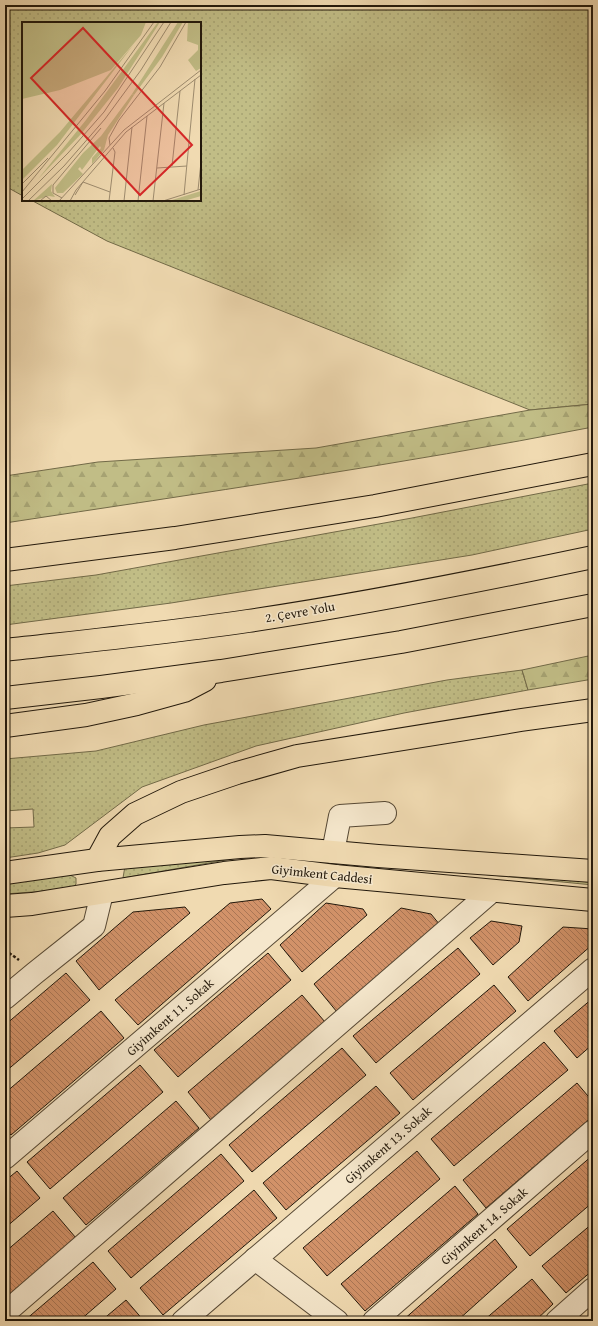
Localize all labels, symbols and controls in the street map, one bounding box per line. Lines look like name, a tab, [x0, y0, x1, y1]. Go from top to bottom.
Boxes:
inset map	[22, 22, 201, 201]
street label: 2. Çevre Yolu	[264, 597, 336, 627]
street label: Giyimkent Caddesi	[271, 859, 374, 889]
street label: Giyimkent 11. Sokak	[122, 973, 218, 1060]
street label: Giyimkent 13. Sokak	[340, 1101, 436, 1188]
street label: Giyimkent 14. Sokak	[436, 1182, 532, 1269]

